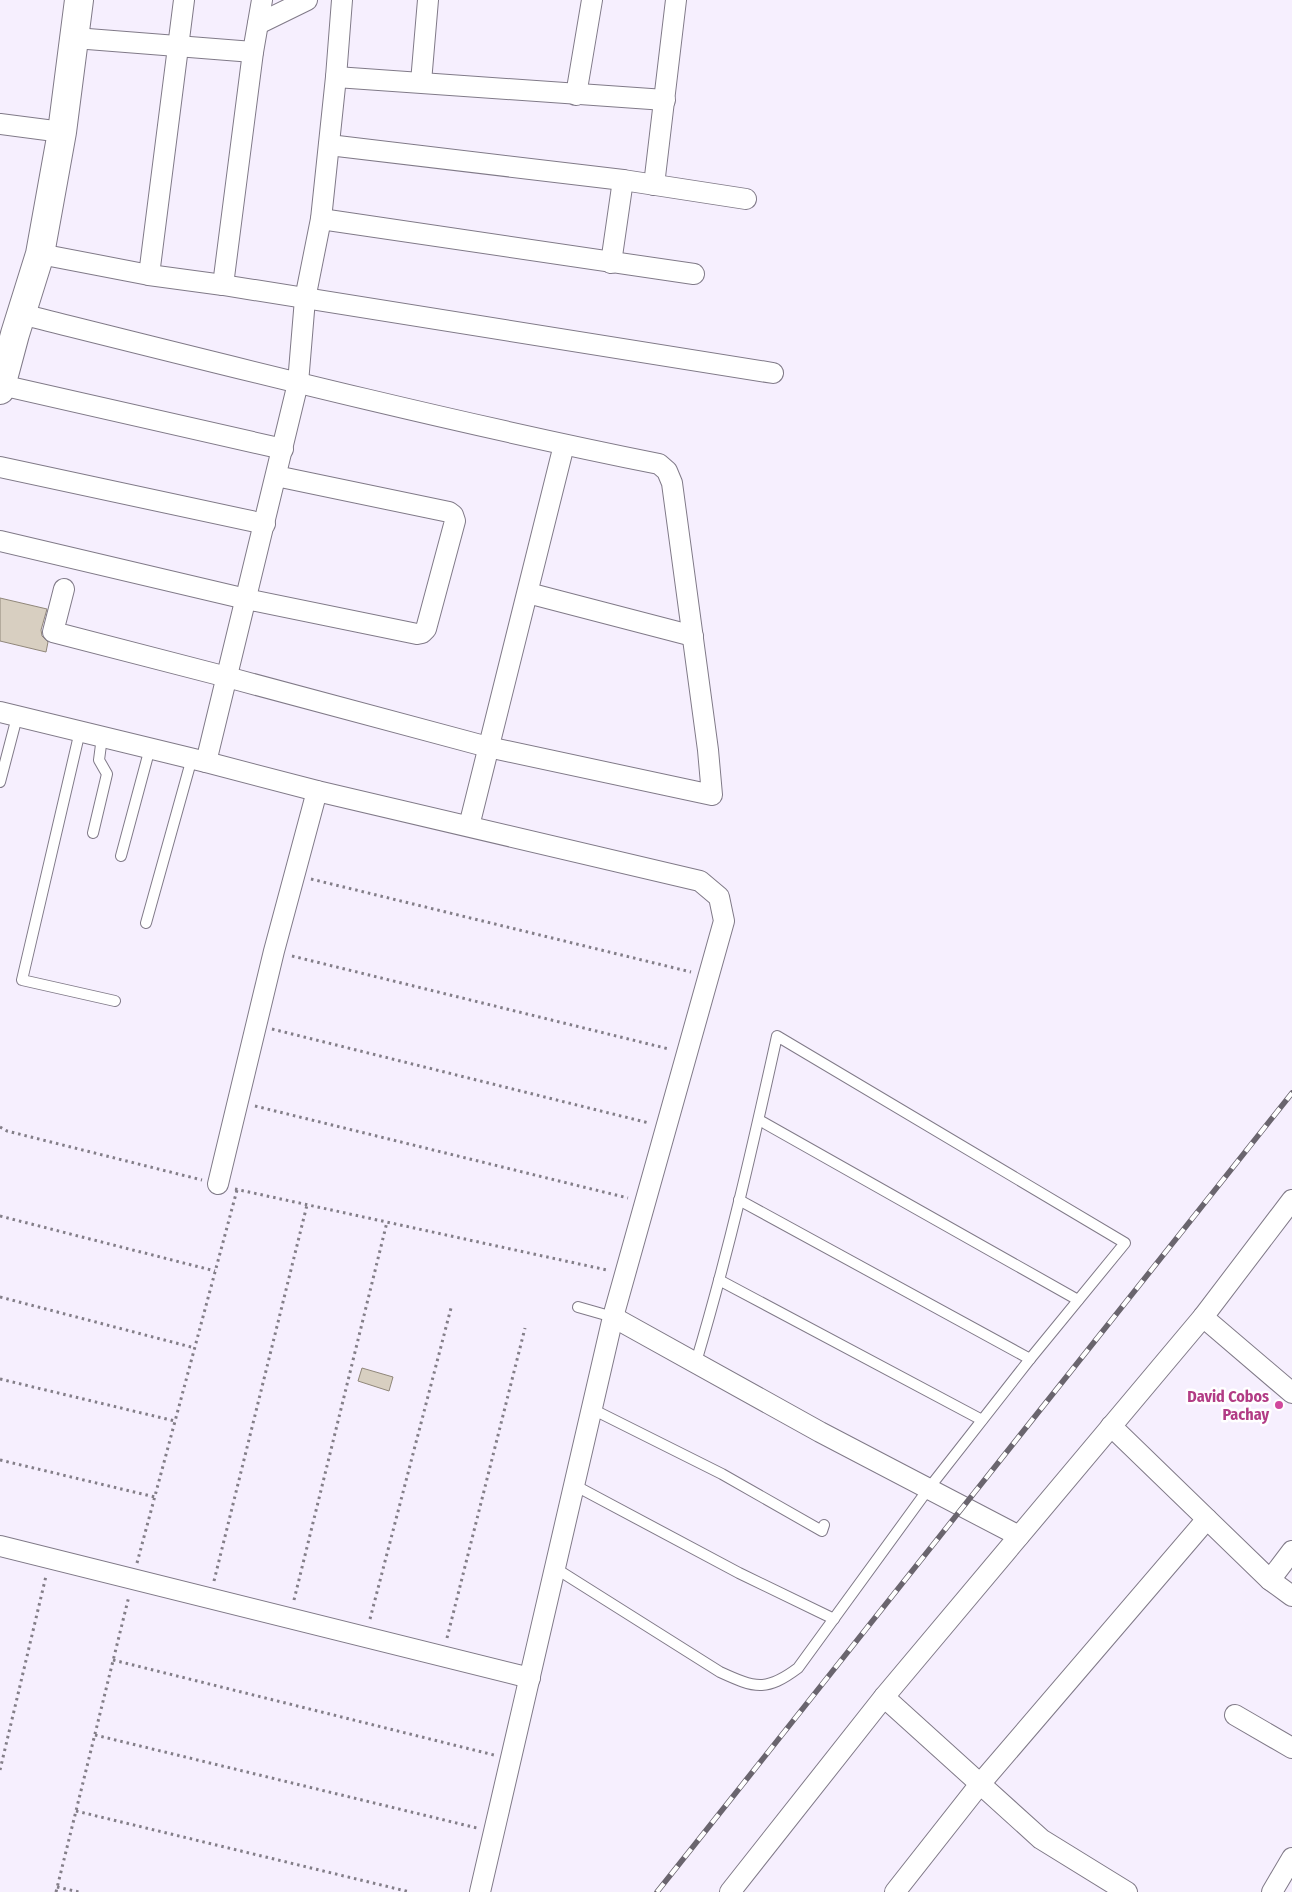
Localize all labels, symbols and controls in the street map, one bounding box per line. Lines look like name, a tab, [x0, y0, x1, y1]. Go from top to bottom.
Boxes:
place label: David Cobos Pachay	[1187, 1387, 1269, 1424]
marker: David Cobos Pachay	[1273, 1399, 1285, 1411]

